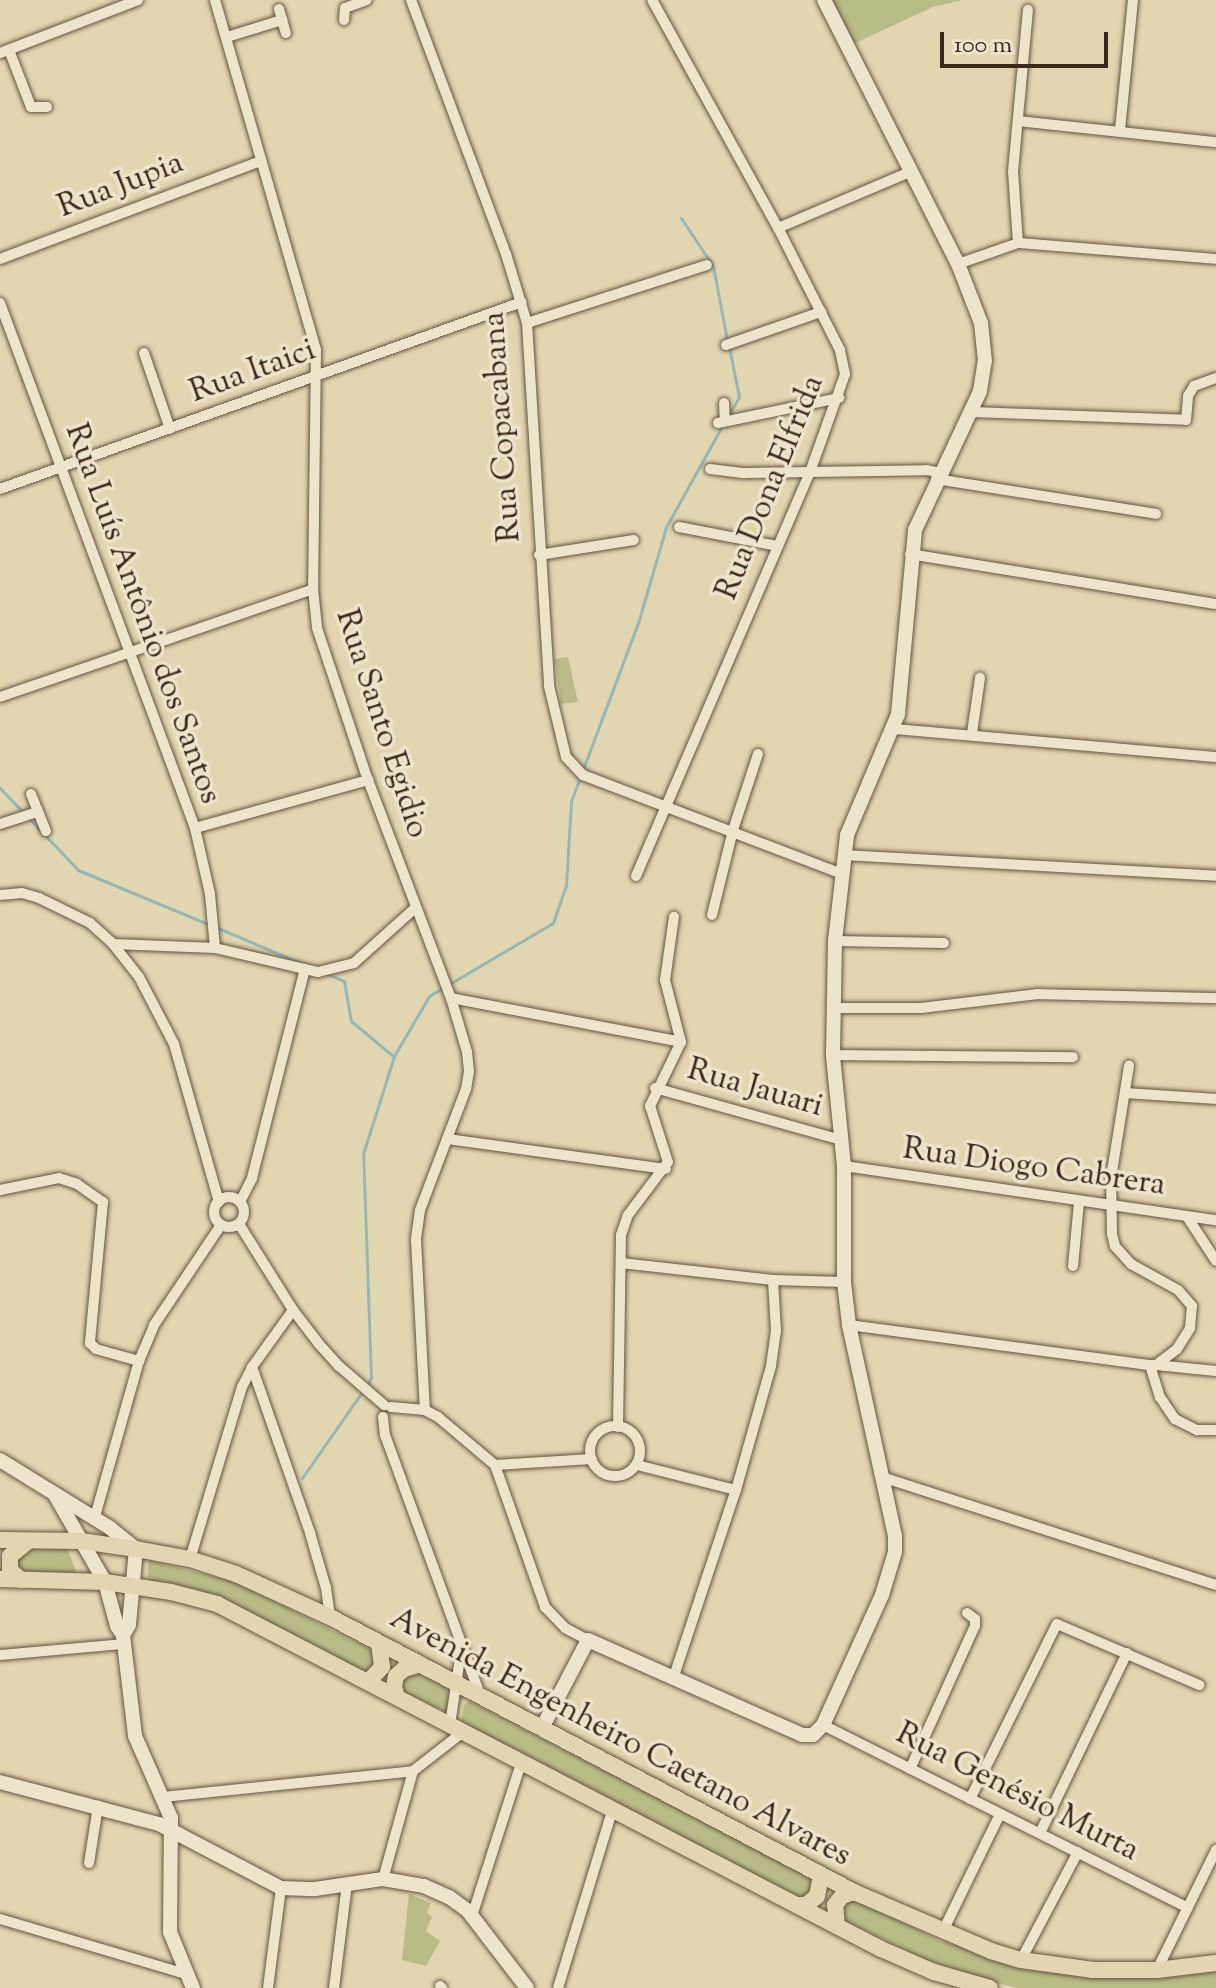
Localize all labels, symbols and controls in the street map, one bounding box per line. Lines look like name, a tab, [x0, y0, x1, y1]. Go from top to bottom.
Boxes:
scale bar	[944, 16, 1112, 66]
text: 100 m	[954, 29, 1012, 63]
street label: Rua Jupia	[53, 145, 189, 227]
street label: Rua Copacabana	[476, 310, 530, 544]
street label: Rua Itaici	[185, 332, 321, 412]
street label: Rua Dona Elfrida	[709, 370, 833, 606]
street label: Rua Luís Antônio dos Santos	[55, 419, 229, 809]
street label: Rua Santo Egidio	[326, 605, 436, 843]
street label: Rua Jauari	[683, 1051, 827, 1127]
street label: Rua Diogo Cabrera	[900, 1131, 1168, 1205]
street label: Avenida Engenheiro Caetano Alvares	[383, 1600, 857, 1876]
street label: Rua Genésio Murta	[889, 1715, 1145, 1871]

